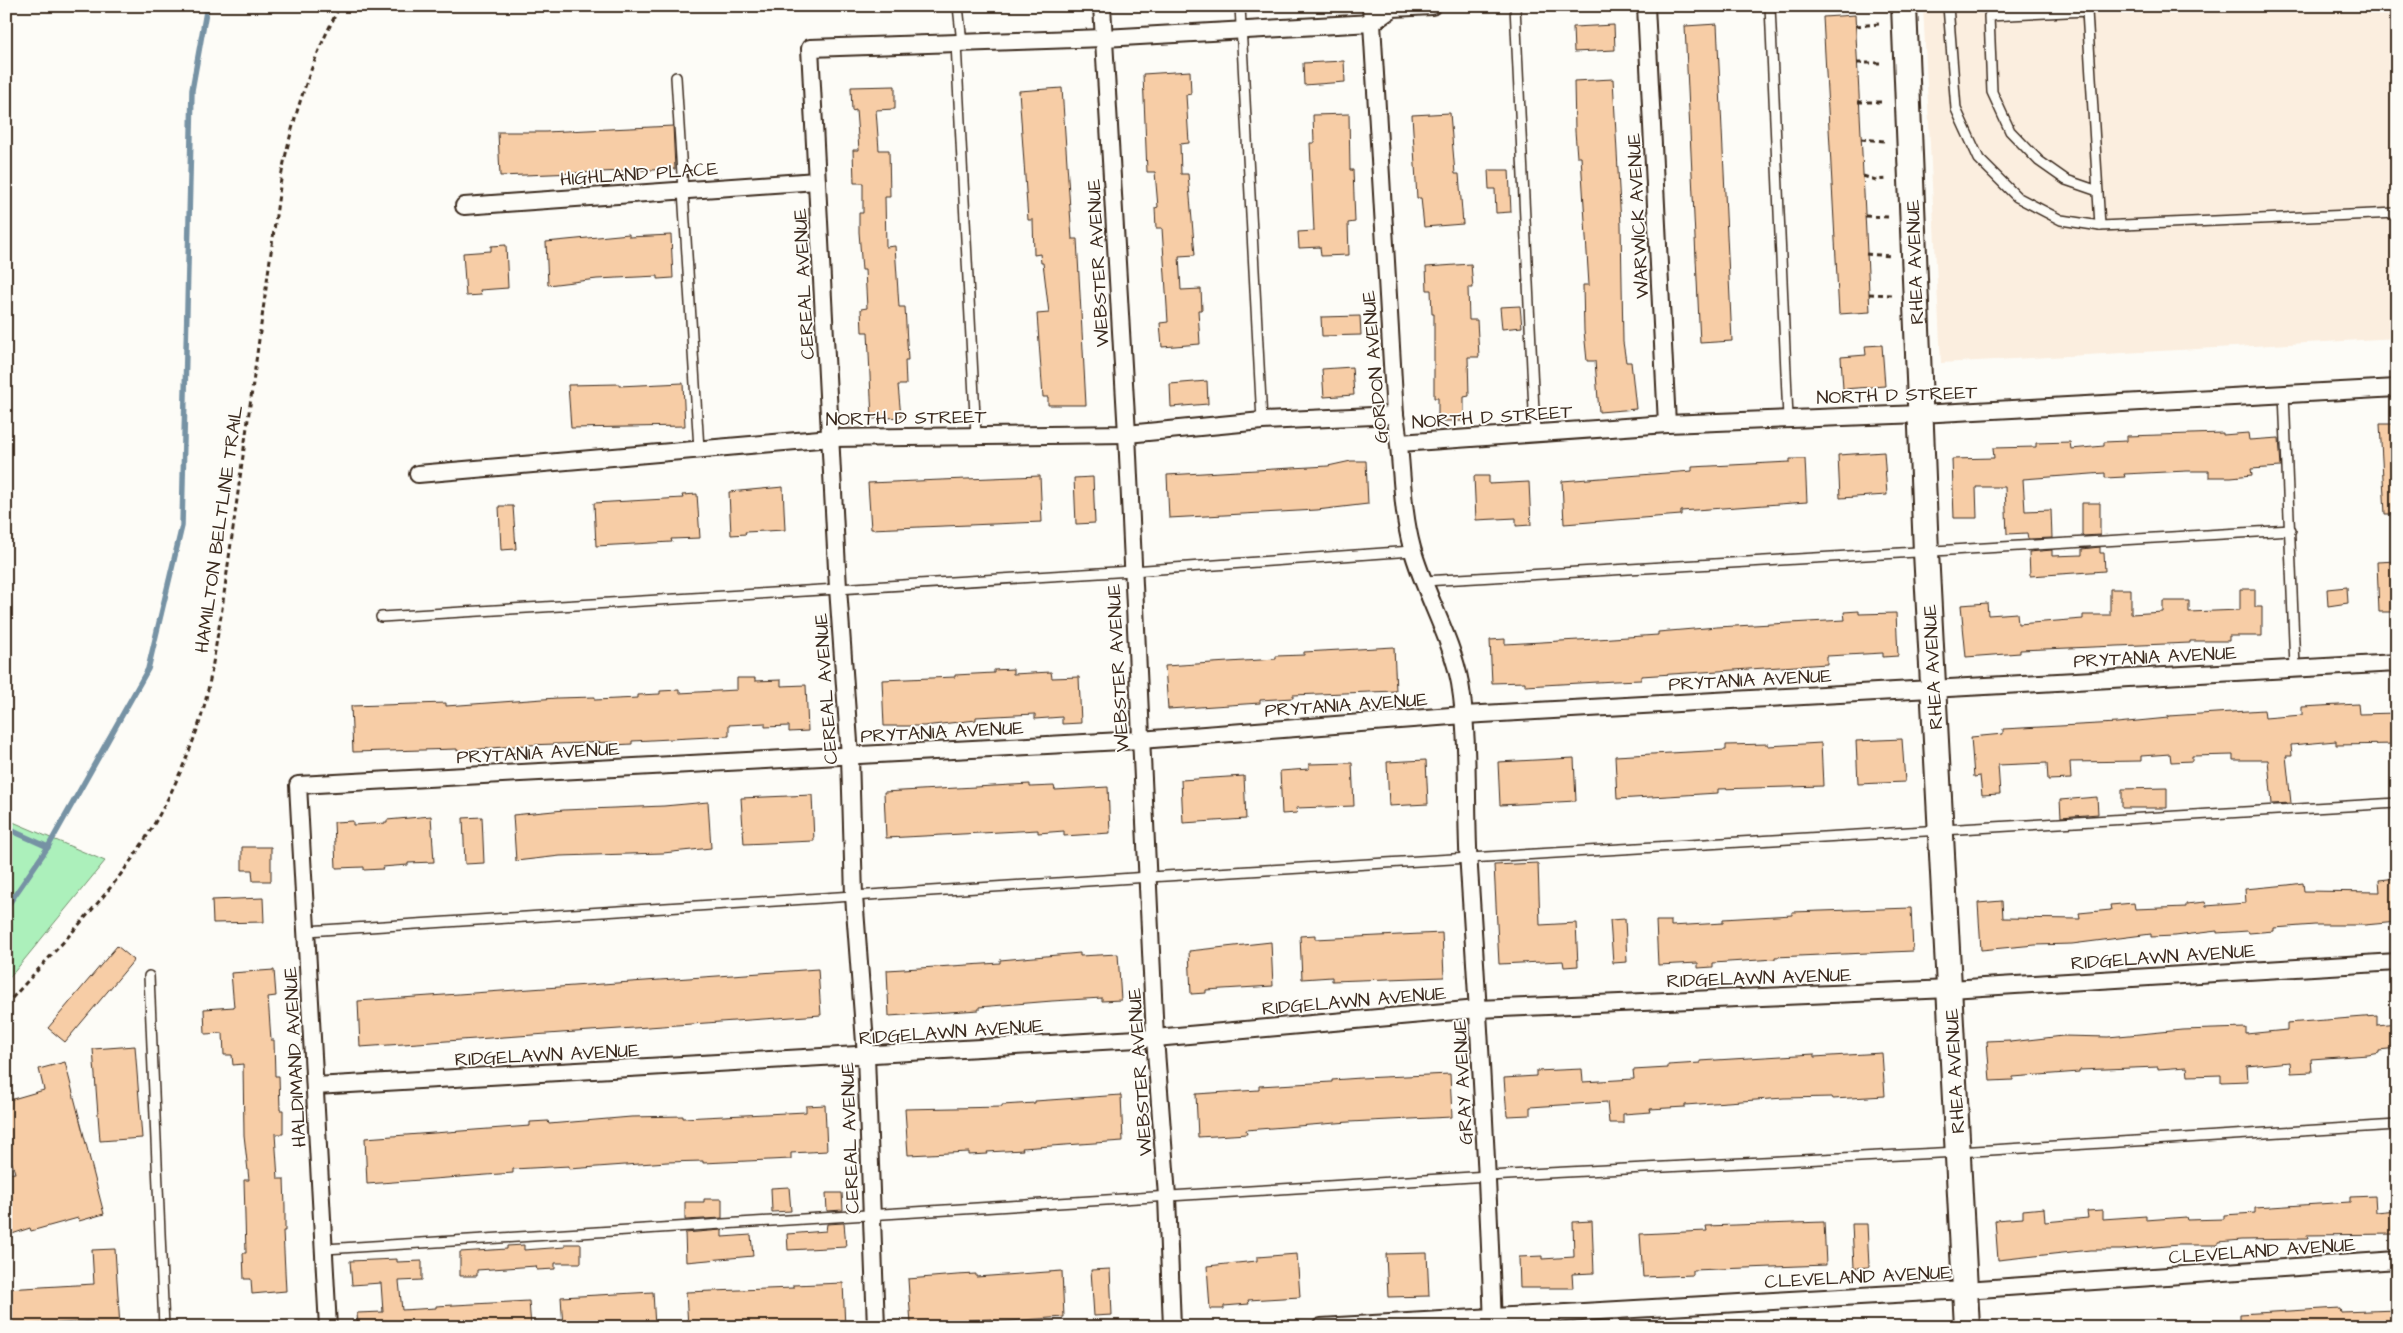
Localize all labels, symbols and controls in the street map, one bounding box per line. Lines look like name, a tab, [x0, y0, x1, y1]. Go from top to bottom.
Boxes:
street label: WARWICK AVENUE	[1621, 132, 1656, 300]
street label: HIGHLAND PLACE	[559, 156, 719, 193]
street label: WEBSTER AVENUE	[1081, 178, 1116, 348]
street label: RHEA AVENUE	[1900, 199, 1931, 325]
street label: CEREAL AVENUE	[787, 208, 822, 360]
street label: GORDON AVENUE	[1355, 289, 1396, 444]
street label: NORTH D STREET	[1816, 379, 1978, 412]
street label: NORTH D STREET	[1411, 398, 1574, 437]
street label: HAMILTON BELTLINE TRAIL	[189, 404, 250, 655]
street label: NORTH D STREET	[825, 404, 987, 433]
street label: WEBSTER AVENUE	[1101, 583, 1136, 753]
street label: RHEA AVENUE	[1917, 604, 1950, 730]
street label: CEREAL AVENUE	[808, 612, 845, 765]
street label: PRYTANIA AVENUE	[2073, 640, 2237, 675]
street label: PRYTANIA AVENUE	[1668, 663, 1832, 698]
street label: PRYTANIA AVENUE	[1264, 686, 1429, 725]
street label: PRYTANIA AVENUE	[860, 715, 1024, 750]
street label: PRYTANIA AVENUE	[456, 736, 620, 771]
street label: RIDGELAWN AVENUE	[2070, 938, 2256, 977]
street label: RIDGELAWN AVENUE	[1666, 962, 1852, 995]
street label: HALDIMAND AVENUE	[277, 966, 314, 1148]
street label: RIDGELAWN AVENUE	[1261, 980, 1447, 1023]
street label: WEBSTER AVENUE	[1121, 987, 1160, 1157]
street label: RHEA AVENUE	[1939, 1008, 1972, 1134]
street label: RIDGELAWN AVENUE	[858, 1013, 1044, 1052]
street label: GRAY AVENUE	[1447, 1018, 1480, 1145]
street label: RIDGELAWN AVENUE	[454, 1037, 640, 1074]
street label: CEREAL AVENUE	[834, 1062, 867, 1214]
street label: CLEVELAND AVENUE	[2168, 1231, 2356, 1271]
street label: CLEVELAND AVENUE	[1764, 1259, 1952, 1296]

